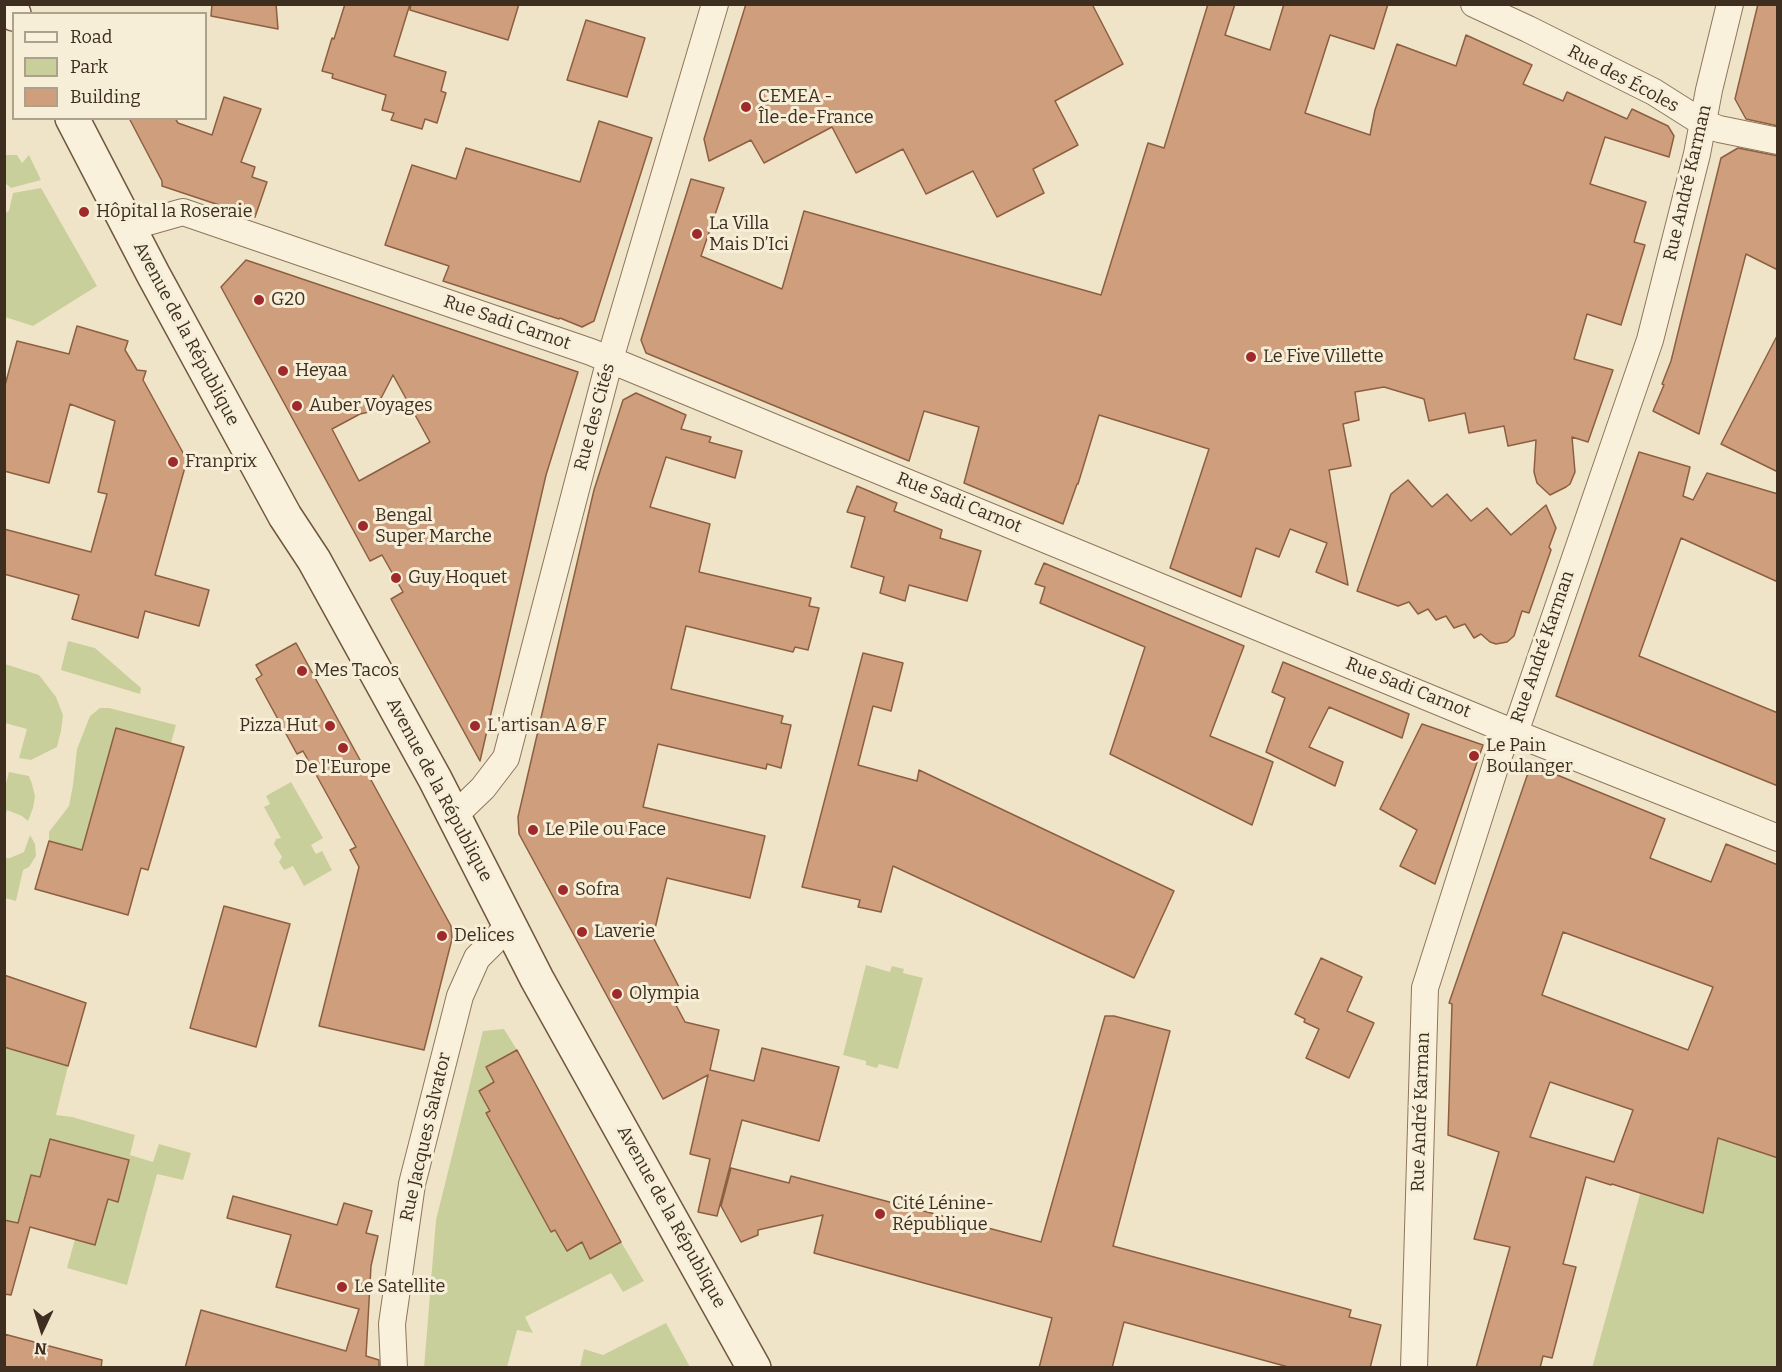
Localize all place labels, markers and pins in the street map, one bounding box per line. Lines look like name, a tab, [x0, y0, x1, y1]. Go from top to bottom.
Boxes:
place label: CEMEA - Île-de-France	[758, 86, 874, 128]
marker: CEMEA - Île-de-France	[739, 100, 753, 114]
place label: Hôpital la Roseraie	[96, 201, 253, 223]
marker: Hôpital la Roseraie	[77, 205, 91, 219]
place label: La Villa Mais D’Ici	[709, 213, 789, 256]
marker: La Villa Mais D’Ici	[690, 227, 704, 241]
place label: G20	[271, 289, 306, 311]
marker: G20	[252, 293, 266, 307]
place label: Le Five Villette	[1263, 346, 1383, 368]
marker: Le Five Villette	[1244, 350, 1258, 364]
place label: Heyaa	[295, 360, 347, 382]
marker: Heyaa	[276, 364, 290, 378]
place label: Auber Voyages	[309, 395, 433, 417]
marker: Auber Voyages	[290, 399, 304, 413]
place label: Franprix	[185, 451, 257, 473]
marker: Franprix	[166, 455, 180, 469]
place label: Bengal Super Marche	[375, 505, 492, 548]
marker: Bengal Super Marche	[356, 519, 370, 533]
place label: Guy Hoquet	[408, 567, 507, 589]
marker: Guy Hoquet	[389, 571, 403, 585]
place label: Mes Tacos	[314, 660, 399, 682]
marker: Mes Tacos	[295, 664, 309, 678]
place label: Pizza Hut	[239, 715, 318, 737]
place label: L'artisan A & F	[487, 715, 606, 737]
marker: Pizza Hut	[323, 719, 337, 733]
marker: L'artisan A & F	[468, 719, 482, 733]
place label: Le Pain Boulanger	[1486, 735, 1573, 777]
marker: De l'Europe	[336, 741, 350, 755]
marker: Le Pain Boulanger	[1467, 749, 1481, 763]
place label: De l'Europe	[295, 757, 391, 779]
place label: Le Pile ou Face	[545, 819, 666, 841]
marker: Le Pile ou Face	[526, 823, 540, 837]
place label: Sofra	[575, 879, 620, 901]
marker: Sofra	[556, 883, 570, 897]
place label: Laverie	[594, 921, 655, 943]
place label: Delices	[454, 925, 515, 947]
marker: Laverie	[575, 925, 589, 939]
marker: Delices	[435, 929, 449, 943]
place label: Olympia	[629, 983, 699, 1005]
marker: Olympia	[610, 987, 624, 1001]
place label: Cité Lénine- République	[892, 1193, 994, 1236]
marker: Cité Lénine- République	[873, 1207, 887, 1221]
place label: Le Satellite	[354, 1276, 445, 1298]
marker: Le Satellite	[335, 1280, 349, 1294]

